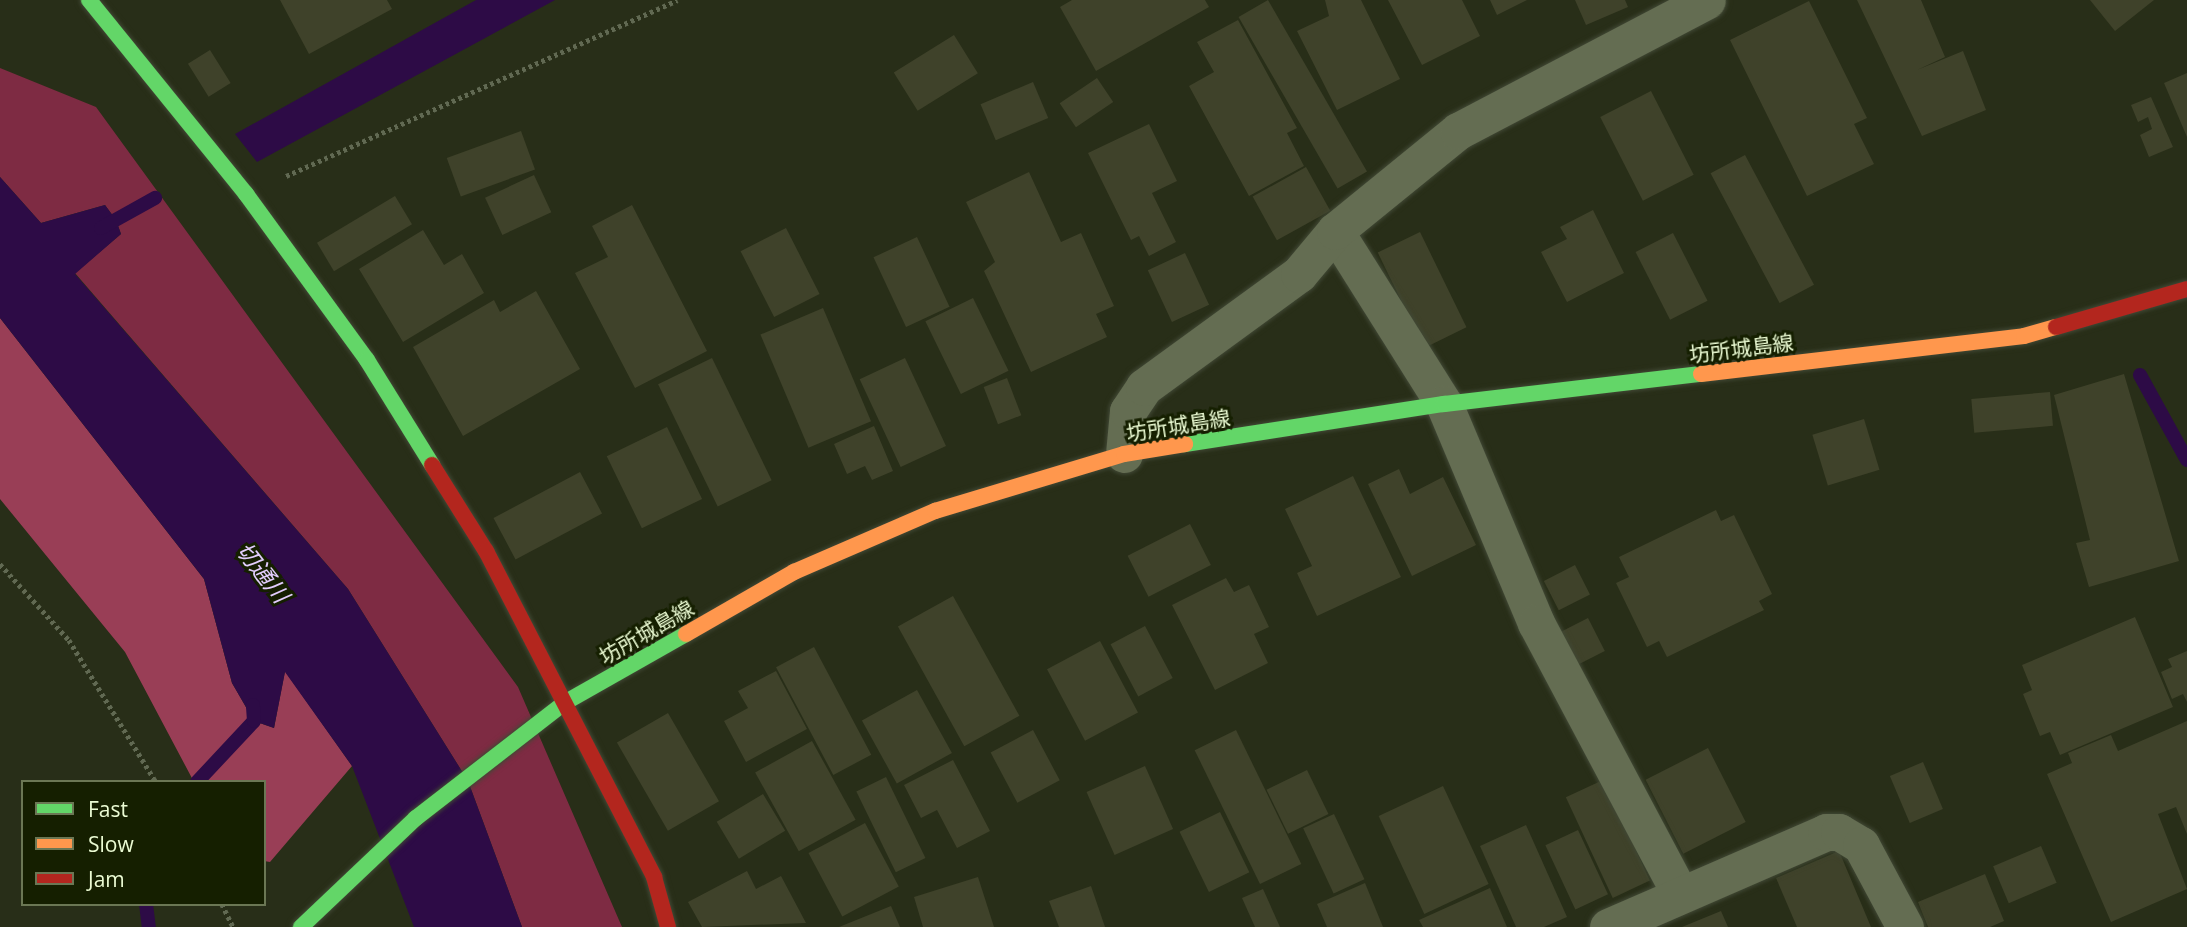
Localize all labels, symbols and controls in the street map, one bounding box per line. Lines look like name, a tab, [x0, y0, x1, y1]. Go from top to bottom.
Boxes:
street label: 坊所城島線	[1687, 329, 1795, 367]
street label: 坊所城島線	[1124, 404, 1232, 446]
water label: 切通川	[231, 536, 295, 608]
street label: 坊所城島線	[594, 595, 698, 669]
legend	[21, 780, 266, 906]
text: Fast	[88, 795, 128, 823]
text: Slow	[88, 830, 134, 858]
text: Jam	[88, 865, 125, 893]

